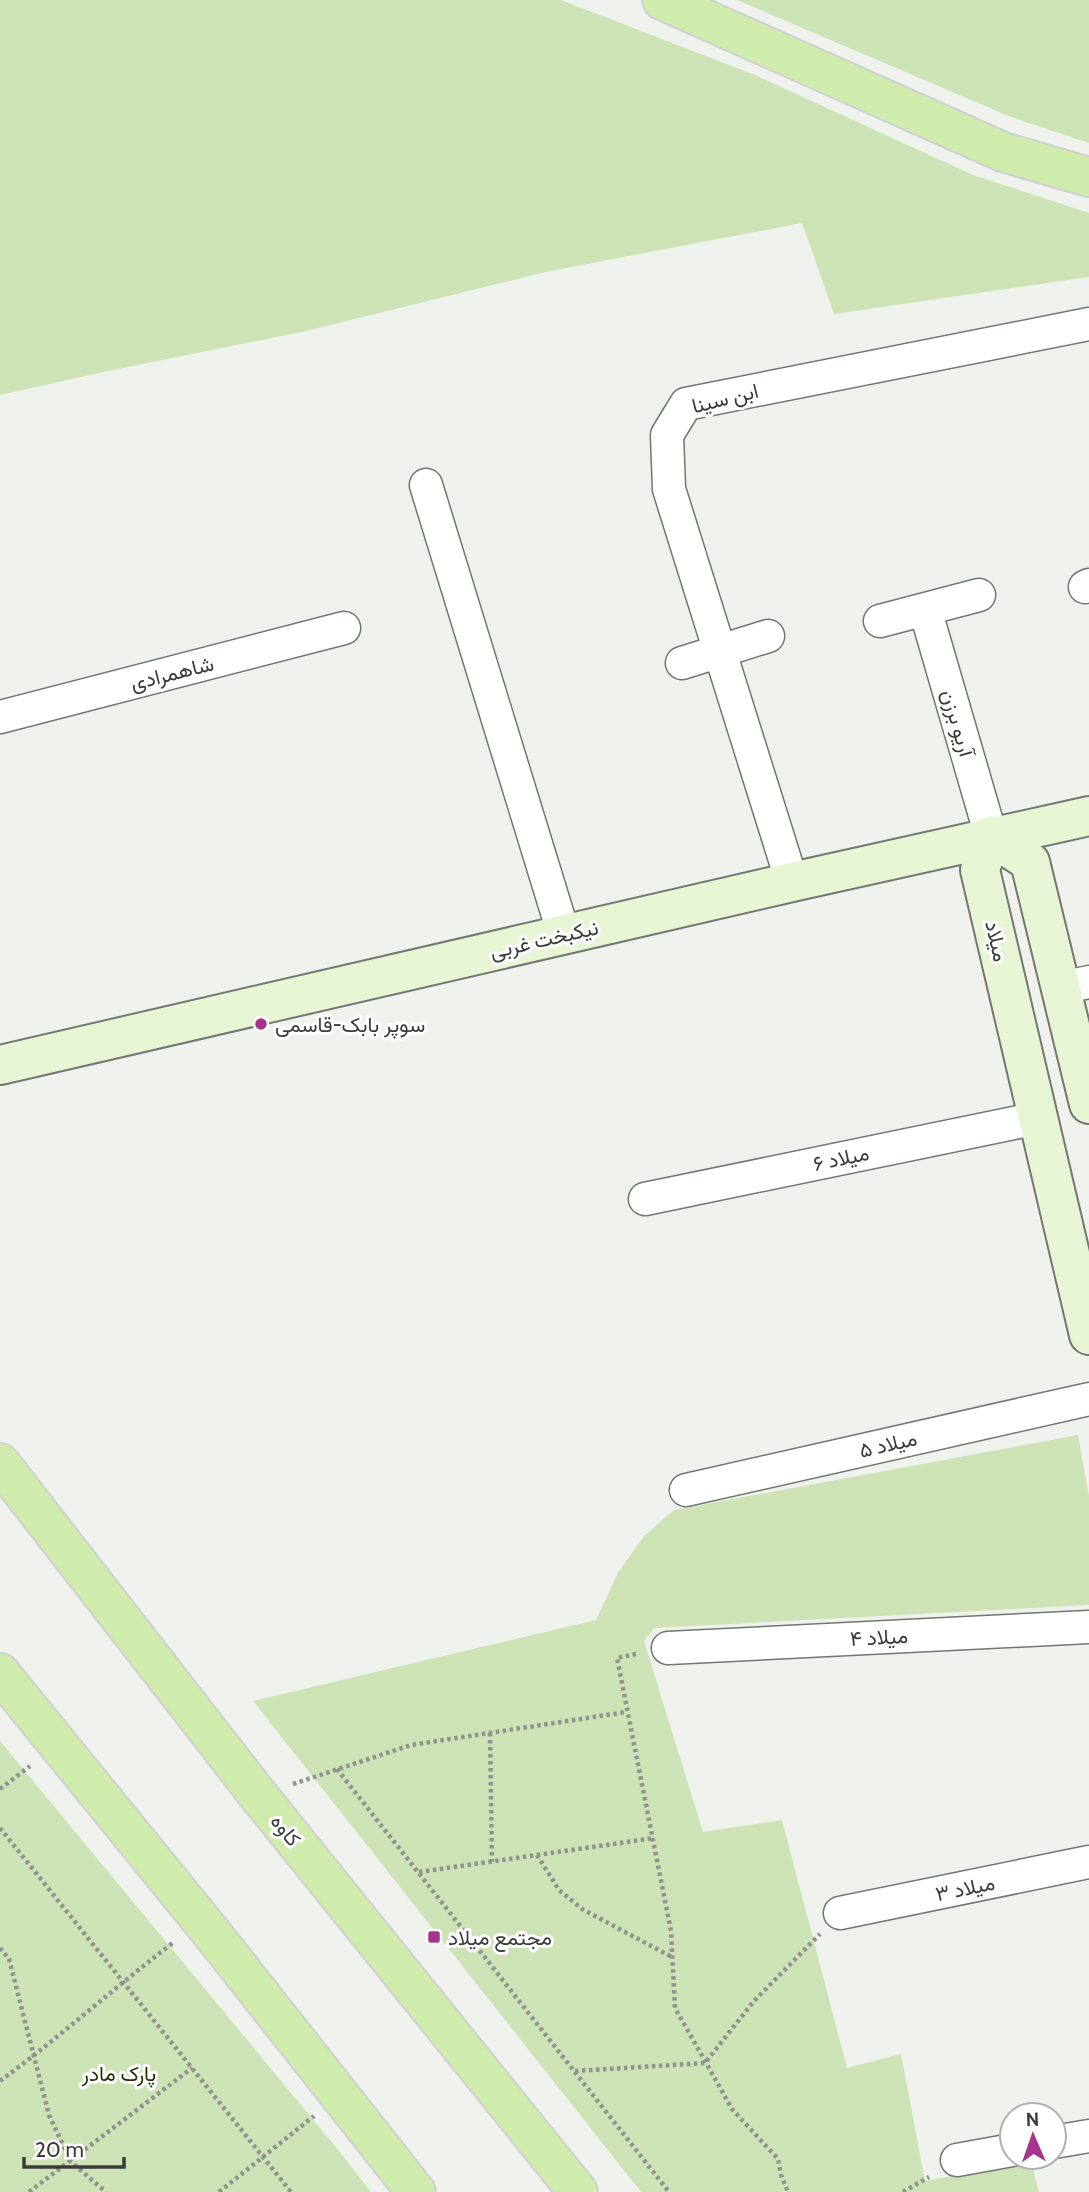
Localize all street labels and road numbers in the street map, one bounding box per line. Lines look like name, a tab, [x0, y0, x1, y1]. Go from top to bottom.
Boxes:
street label: ابن سینا	[689, 378, 761, 418]
street label: شاهمرادی	[128, 651, 217, 696]
street label: آریو برزن	[936, 687, 980, 762]
street label: نیکبخت غربی	[487, 914, 601, 965]
street label: میلاد	[980, 918, 1014, 964]
street label: میلاد ۶	[811, 1140, 871, 1176]
street label: میلاد ۵	[857, 1425, 919, 1463]
street label: میلاد ۴	[849, 1623, 909, 1651]
street label: کاوه	[265, 1809, 306, 1852]
street label: میلاد ۳	[933, 1870, 997, 1906]

